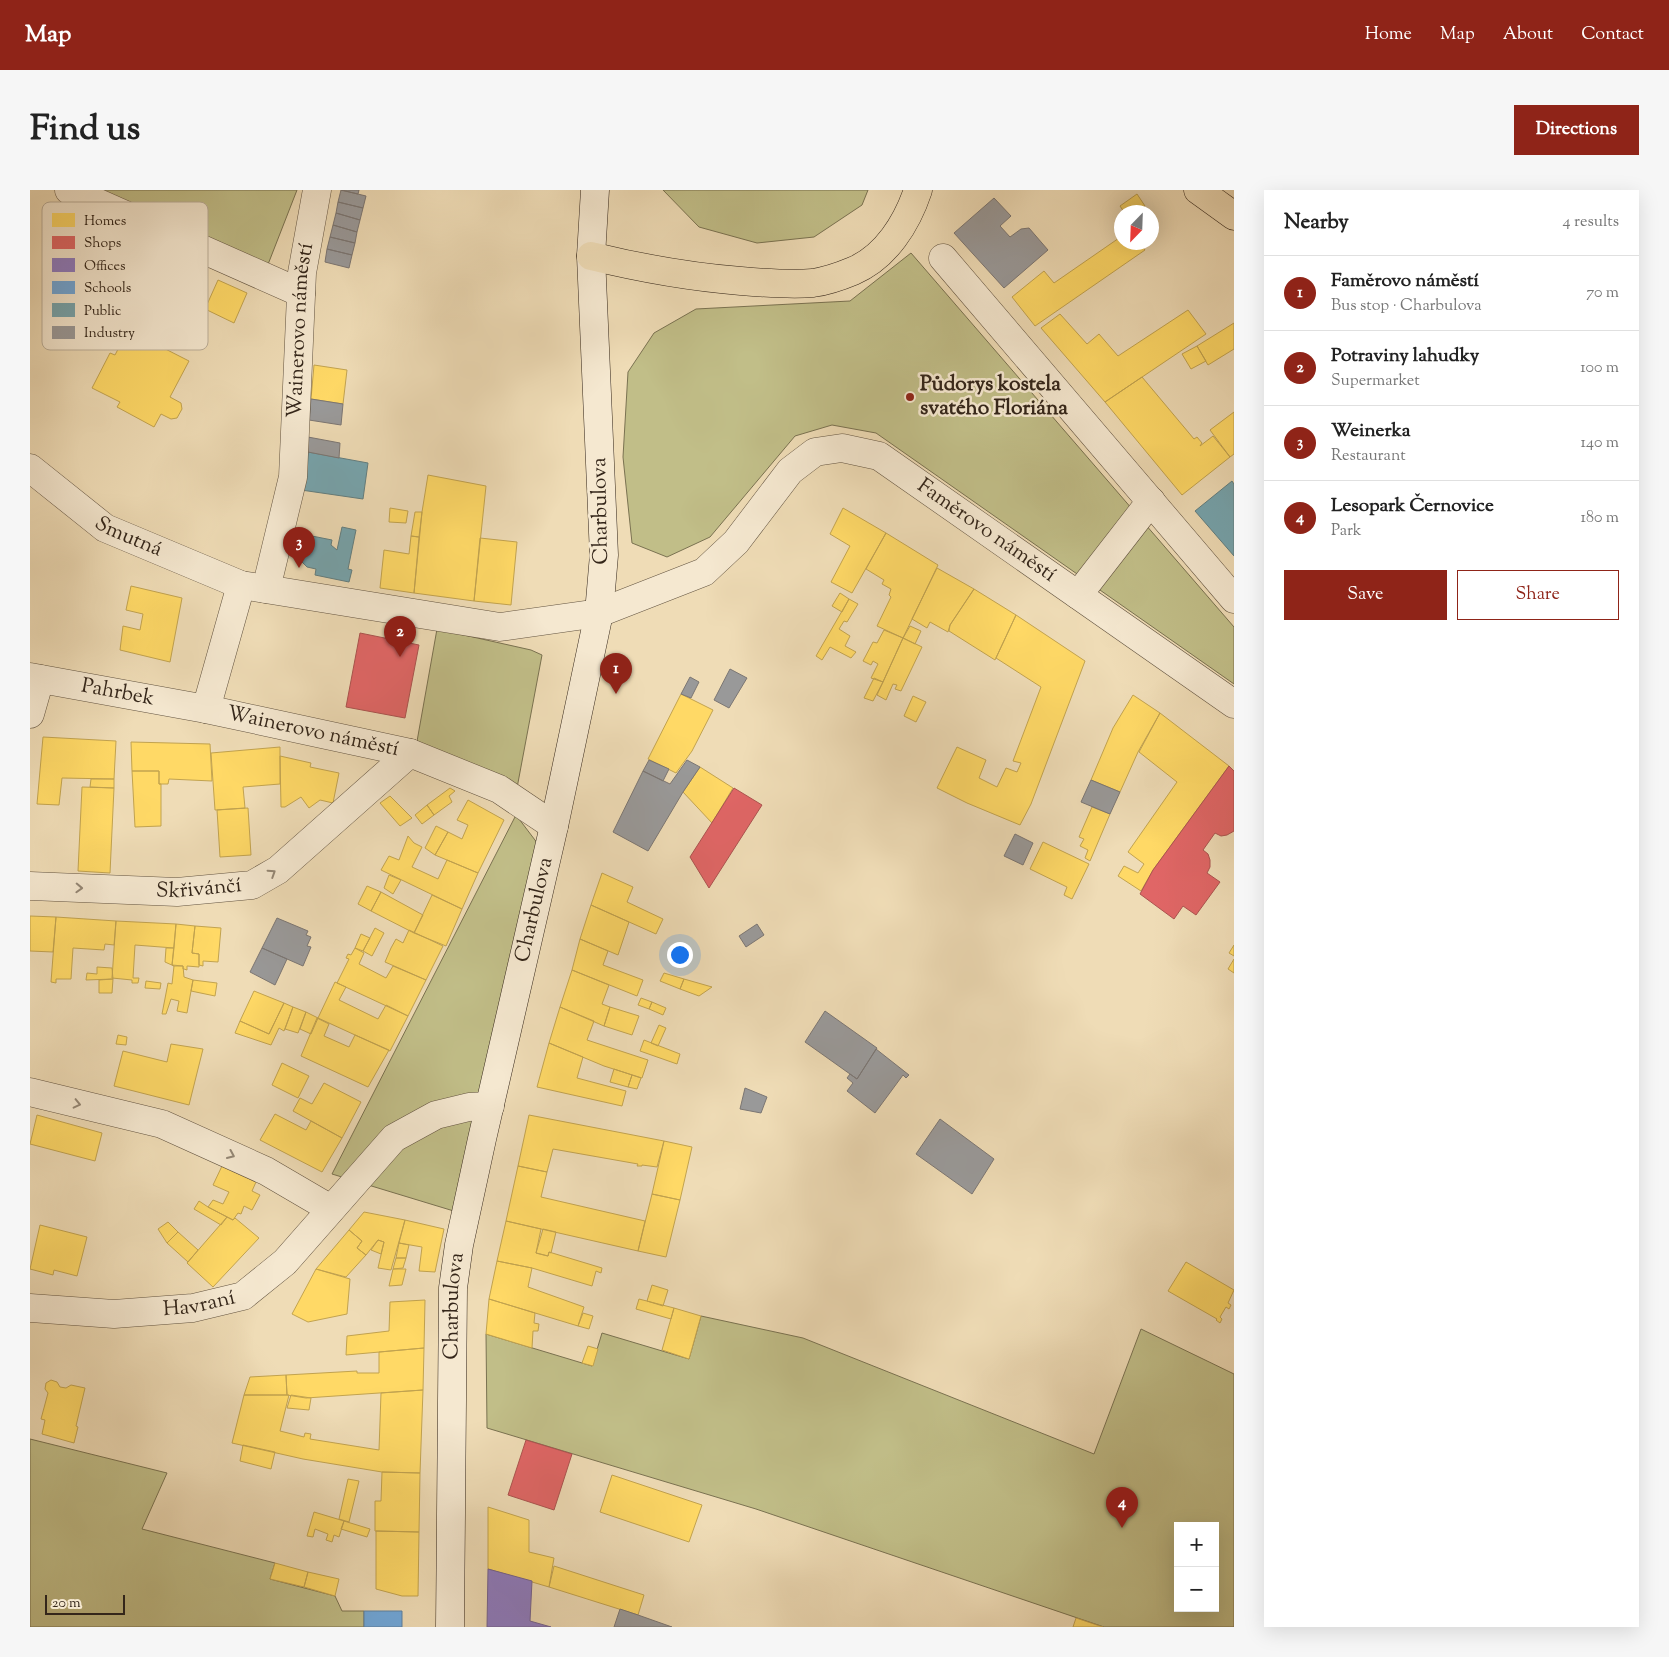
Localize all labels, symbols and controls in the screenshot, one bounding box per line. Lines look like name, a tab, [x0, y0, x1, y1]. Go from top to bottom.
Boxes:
text: Map	[25, 18, 71, 52]
text: Home	[1365, 22, 1412, 48]
text: Map	[1440, 22, 1475, 48]
text: About	[1503, 22, 1553, 48]
text: Contact	[1581, 22, 1644, 48]
text: Find us	[30, 105, 140, 156]
button: Directions	[1514, 105, 1639, 155]
legend	[42, 202, 208, 350]
north arrow	[1114, 205, 1159, 250]
text: Nearby	[1284, 208, 1349, 238]
text: 4 results	[1563, 211, 1619, 234]
text: Homes	[84, 212, 126, 232]
text: Shops	[84, 234, 121, 254]
street label: Wainerovo náměstí	[281, 241, 322, 419]
text: Offices	[84, 257, 126, 277]
text: Faměrovo náměstí	[1331, 268, 1479, 295]
text: Schools	[84, 279, 131, 299]
text: 1	[1297, 282, 1303, 305]
text: 70 m	[1586, 282, 1619, 305]
text: Bus stop · Charbulova	[1331, 295, 1482, 318]
text: Public	[84, 302, 121, 322]
text: Industry	[84, 324, 135, 344]
text: Potraviny lahudky	[1331, 343, 1479, 370]
text: 2	[1296, 357, 1304, 380]
text: 100 m	[1580, 357, 1619, 380]
place label: Půdorys kostela svatého Floriána	[920, 370, 1068, 424]
text: Supermarket	[1331, 370, 1420, 393]
marker: Půdorys kostela svatého Floriána	[904, 391, 916, 403]
text: Weinerka	[1331, 418, 1411, 445]
text: 3	[1297, 432, 1303, 455]
text: 140 m	[1581, 432, 1619, 455]
text: Restaurant	[1331, 445, 1406, 468]
street label: Charbulova	[585, 457, 617, 565]
street label: Faměrovo náměstí	[911, 472, 1062, 590]
text: Lesopark Černovice	[1331, 493, 1494, 520]
text: 4	[1296, 507, 1304, 530]
text: 180 m	[1580, 507, 1619, 530]
street label: Smutná	[87, 510, 167, 565]
text: Park	[1331, 520, 1362, 543]
pin: 3	[283, 527, 315, 568]
button: Save	[1284, 570, 1447, 620]
button: Share	[1457, 570, 1619, 620]
pin: 2	[384, 616, 416, 657]
pin: 1	[600, 653, 632, 694]
street label: Pahrbek	[79, 672, 157, 714]
street label: Wainerovo náměstí	[224, 699, 402, 765]
street label: Charbulova	[508, 854, 561, 965]
one-way arrow	[267, 869, 276, 879]
street label: Skřivánčí	[155, 871, 243, 907]
one-way arrow	[75, 883, 83, 894]
your location	[667, 942, 693, 968]
one-way arrow	[73, 1098, 82, 1109]
one-way arrow	[226, 1149, 235, 1160]
street label: Charbulova	[437, 1250, 473, 1360]
street label: Havraní	[162, 1283, 238, 1325]
pin: 4	[1106, 1487, 1138, 1528]
map controls	[1174, 1522, 1219, 1612]
button: +	[1174, 1522, 1219, 1567]
button: −	[1174, 1567, 1219, 1612]
scale bar	[45, 1592, 125, 1615]
text: 20 m	[52, 1594, 81, 1614]

